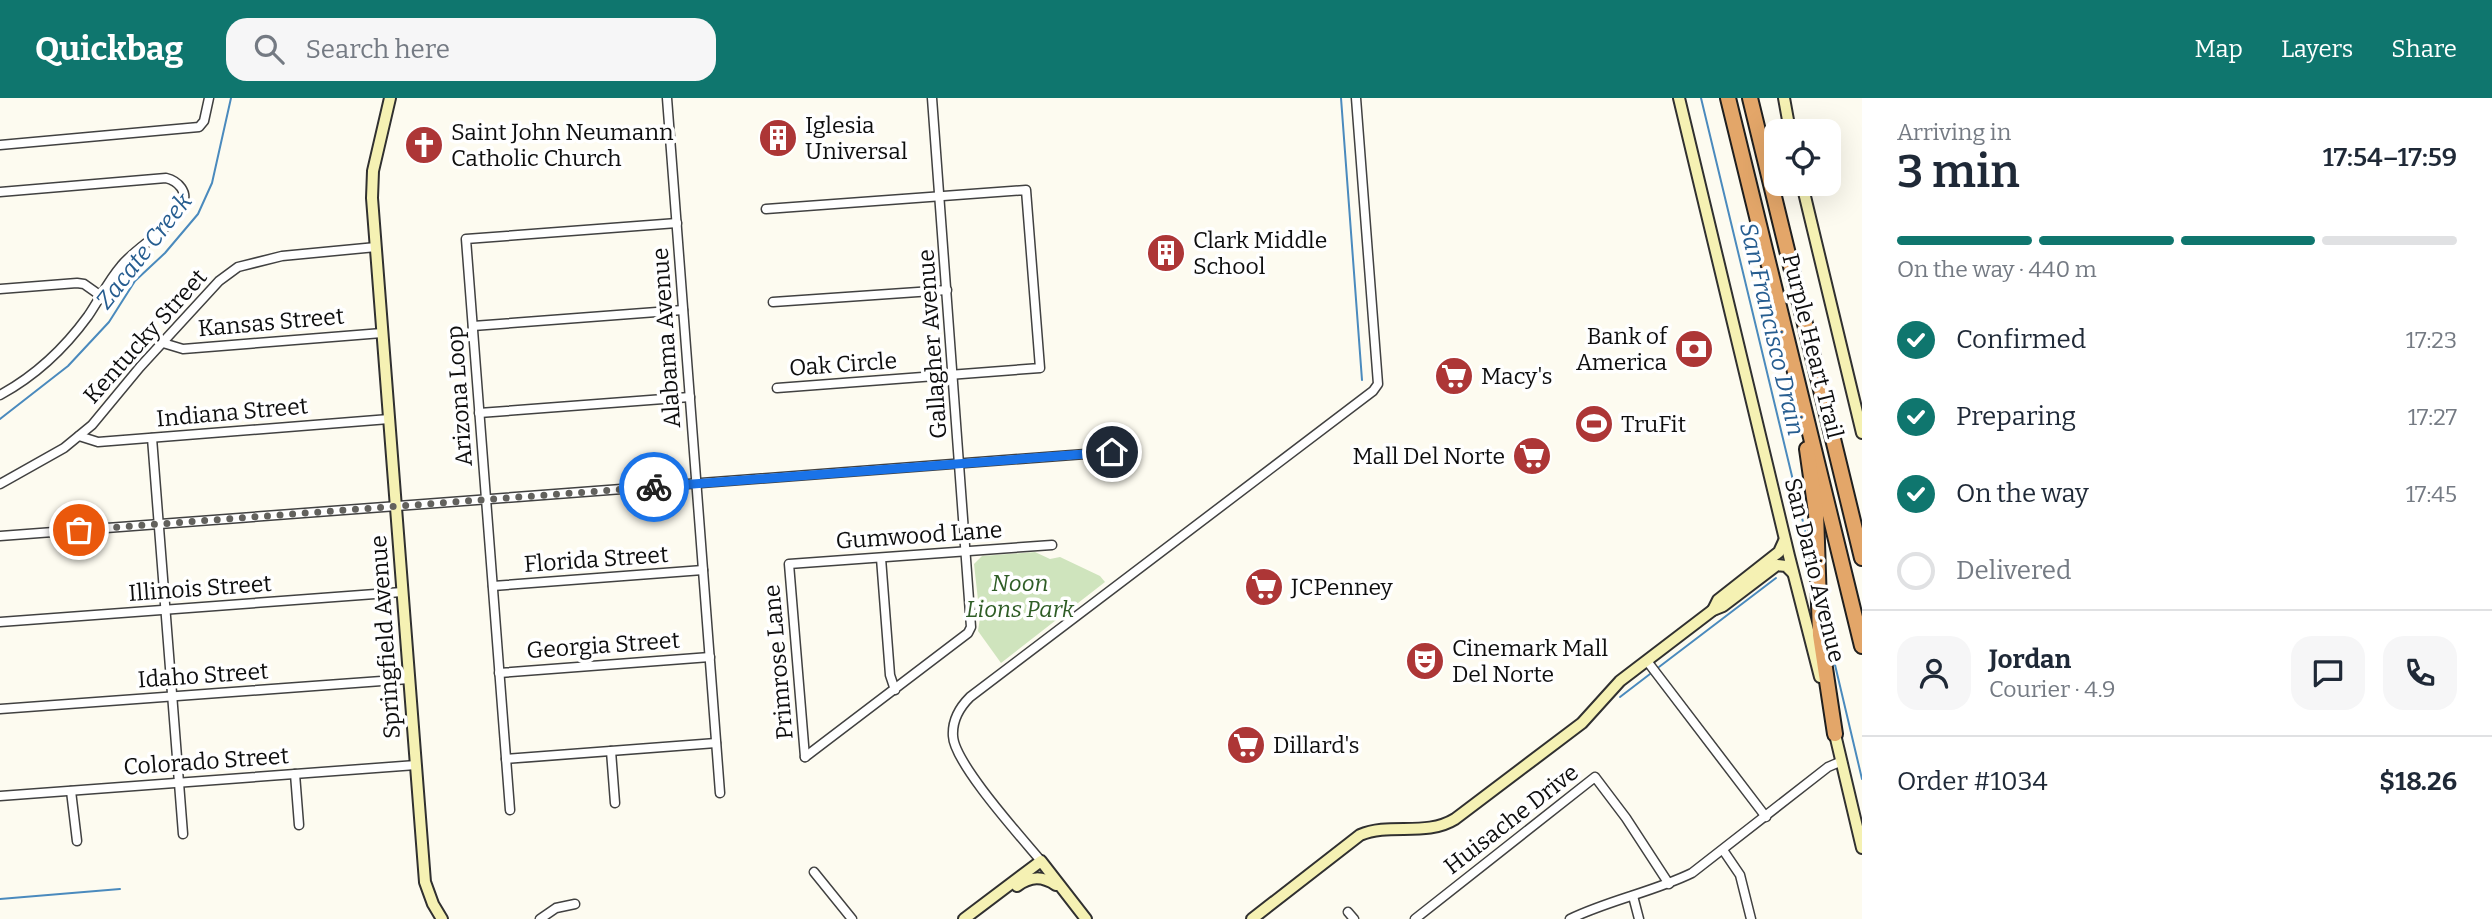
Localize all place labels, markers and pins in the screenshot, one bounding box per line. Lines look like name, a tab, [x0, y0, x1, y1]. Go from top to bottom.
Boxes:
place label: Iglesia Universal	[805, 111, 908, 165]
building icon: Iglesia Universal	[757, 117, 799, 159]
place label: Saint John Neumann Catholic Church	[451, 118, 674, 172]
church icon: Saint John Neumann Catholic Church	[403, 124, 445, 166]
place label: Clark Middle School	[1193, 226, 1327, 280]
building icon: Clark Middle School	[1145, 232, 1187, 274]
place label: Bank of America	[1576, 322, 1669, 376]
bank icon: Bank of America	[1673, 328, 1715, 370]
supermarket icon: Macy's	[1433, 355, 1475, 397]
place label: Macy's	[1481, 362, 1552, 390]
sports icon: TruFit	[1573, 403, 1615, 445]
place label: TruFit	[1621, 410, 1686, 438]
pin	[1082, 422, 1142, 482]
supermarket icon: Mall Del Norte	[1511, 435, 1553, 477]
place label: Mall Del Norte	[1352, 442, 1505, 470]
pin	[49, 500, 109, 560]
supermarket icon: JCPenney	[1243, 566, 1285, 608]
place label: JCPenney	[1290, 573, 1394, 601]
place label: Cinemark Mall Del Norte	[1452, 634, 1608, 688]
theatre icon: Cinemark Mall Del Norte	[1404, 640, 1446, 682]
supermarket icon: Dillard's	[1225, 724, 1267, 766]
place label: Dillard's	[1273, 731, 1359, 759]

